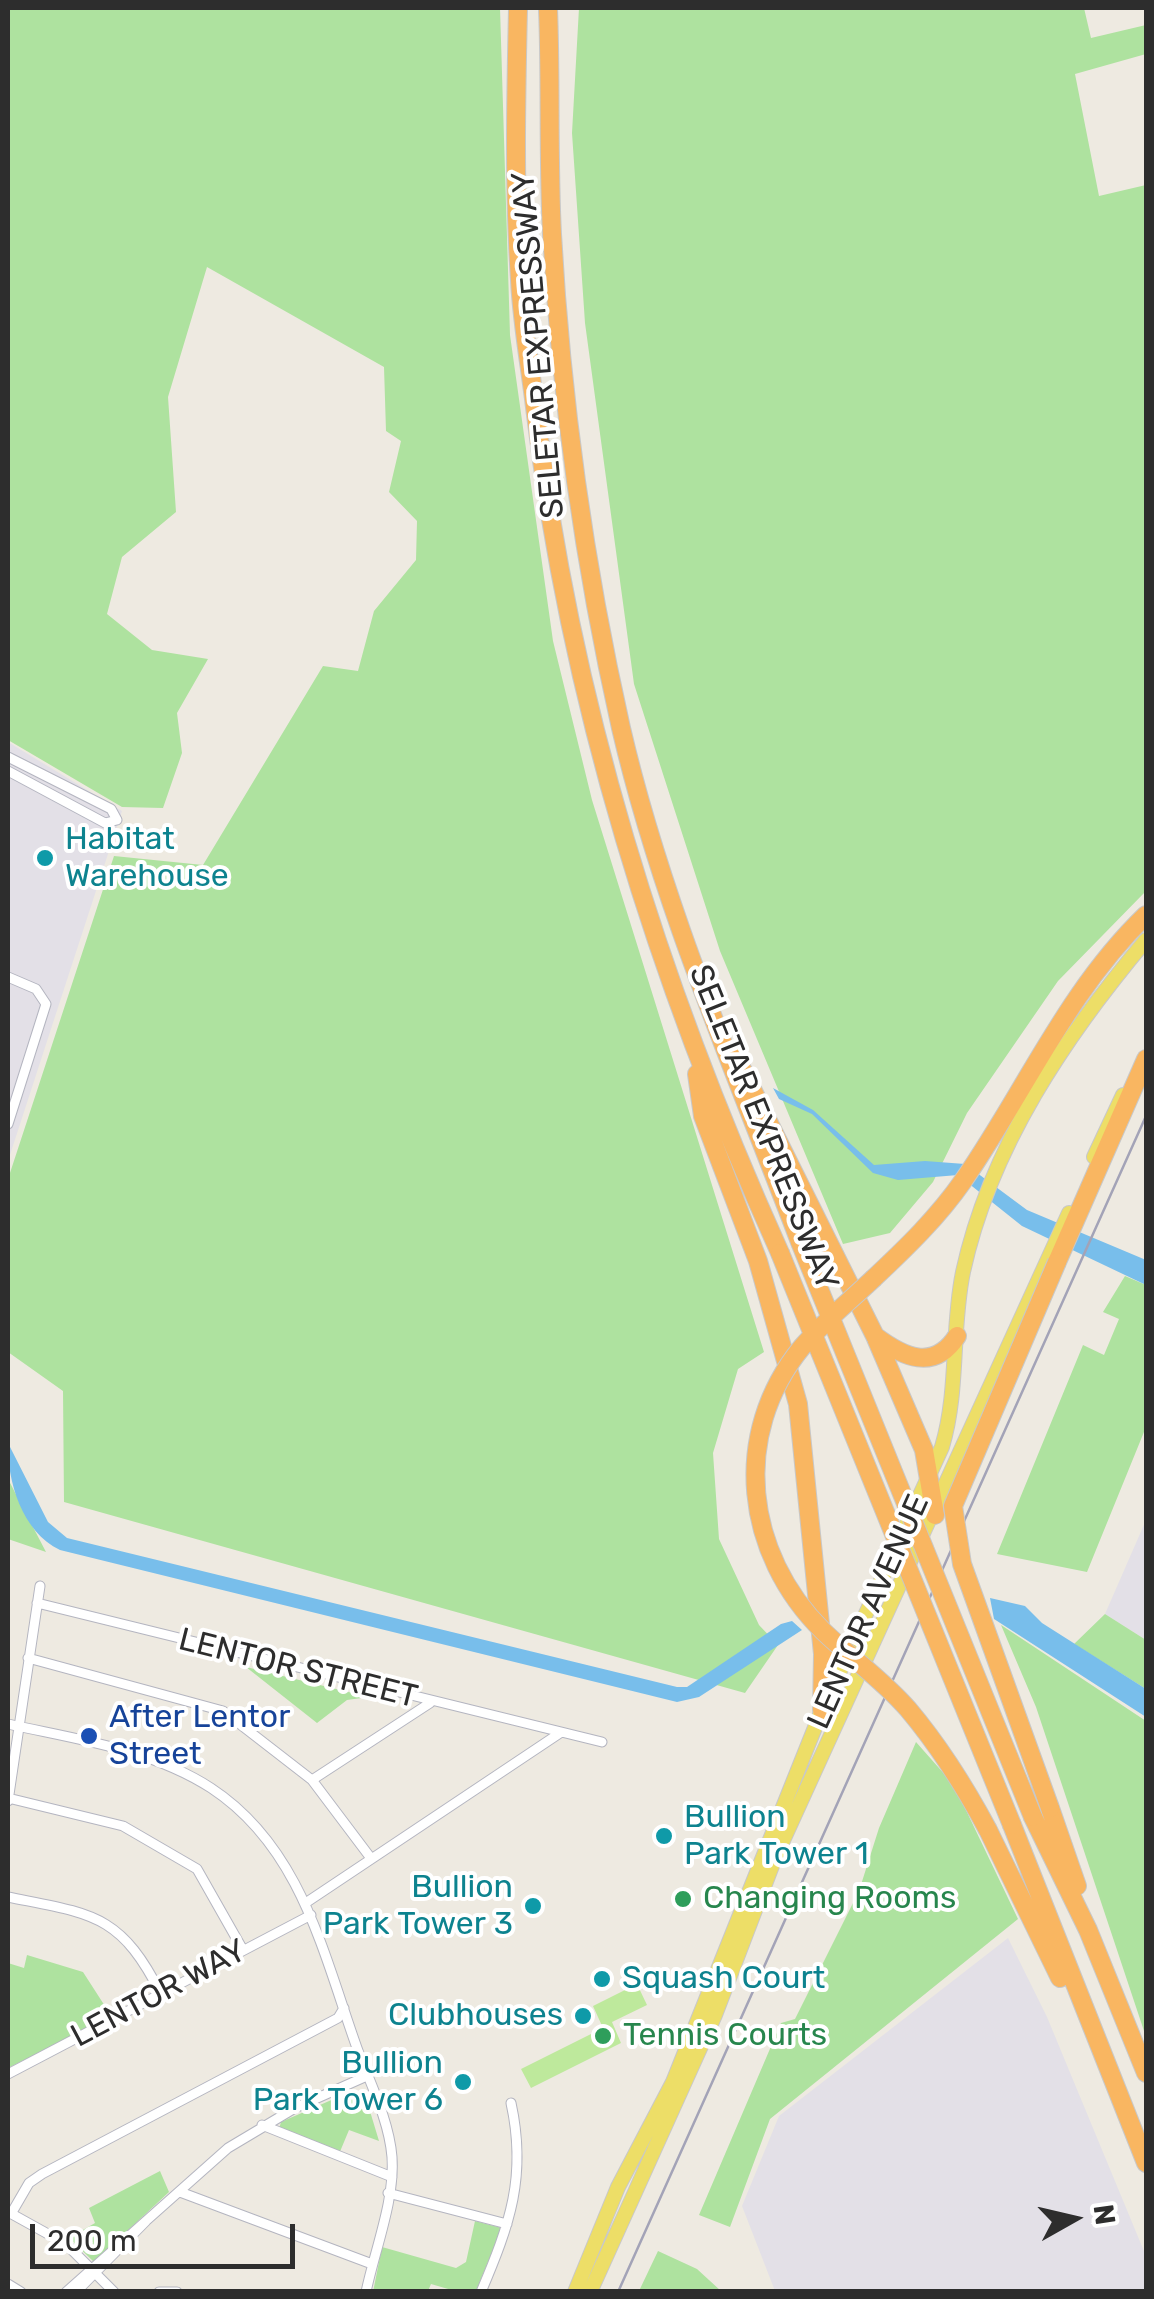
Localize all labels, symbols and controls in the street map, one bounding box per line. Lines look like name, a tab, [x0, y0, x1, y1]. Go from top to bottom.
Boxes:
street label: SELETAR EXPRESSWAY	[505, 170, 573, 520]
place label: Habitat Warehouse	[65, 821, 229, 896]
marker: Habitat Warehouse	[34, 847, 56, 869]
street label: SELETAR EXPRESSWAY	[680, 960, 846, 1296]
street label: LENTOR AVENUE	[800, 1489, 938, 1735]
street label: LENTOR STREET	[175, 1621, 421, 1717]
place label: After Lentor Street	[109, 1699, 290, 1774]
marker: After Lentor Street	[78, 1725, 100, 1747]
place label: Bullion Park Tower 1	[684, 1799, 869, 1874]
marker: Bullion Park Tower 1	[653, 1825, 675, 1847]
place label: Bullion Park Tower 3	[323, 1869, 513, 1944]
place label: Changing Rooms	[703, 1880, 956, 1918]
marker: Changing Rooms	[672, 1888, 694, 1910]
marker: Bullion Park Tower 3	[522, 1895, 544, 1917]
street label: LENTOR WAY	[65, 1932, 253, 2056]
place label: Squash Court	[622, 1960, 825, 1998]
marker: Squash Court	[591, 1968, 613, 1990]
place label: Clubhouses	[388, 1997, 563, 2035]
marker: Clubhouses	[572, 2005, 594, 2027]
place label: Tennis Courts	[623, 2017, 827, 2055]
marker: Tennis Courts	[592, 2025, 614, 2047]
place label: Bullion Park Tower 6	[253, 2045, 443, 2120]
marker: Bullion Park Tower 6	[452, 2071, 474, 2093]
north arrow	[1024, 2169, 1124, 2269]
text: N	[1086, 2202, 1122, 2227]
scale bar	[35, 2204, 300, 2266]
text: 200 m	[47, 2223, 137, 2259]

